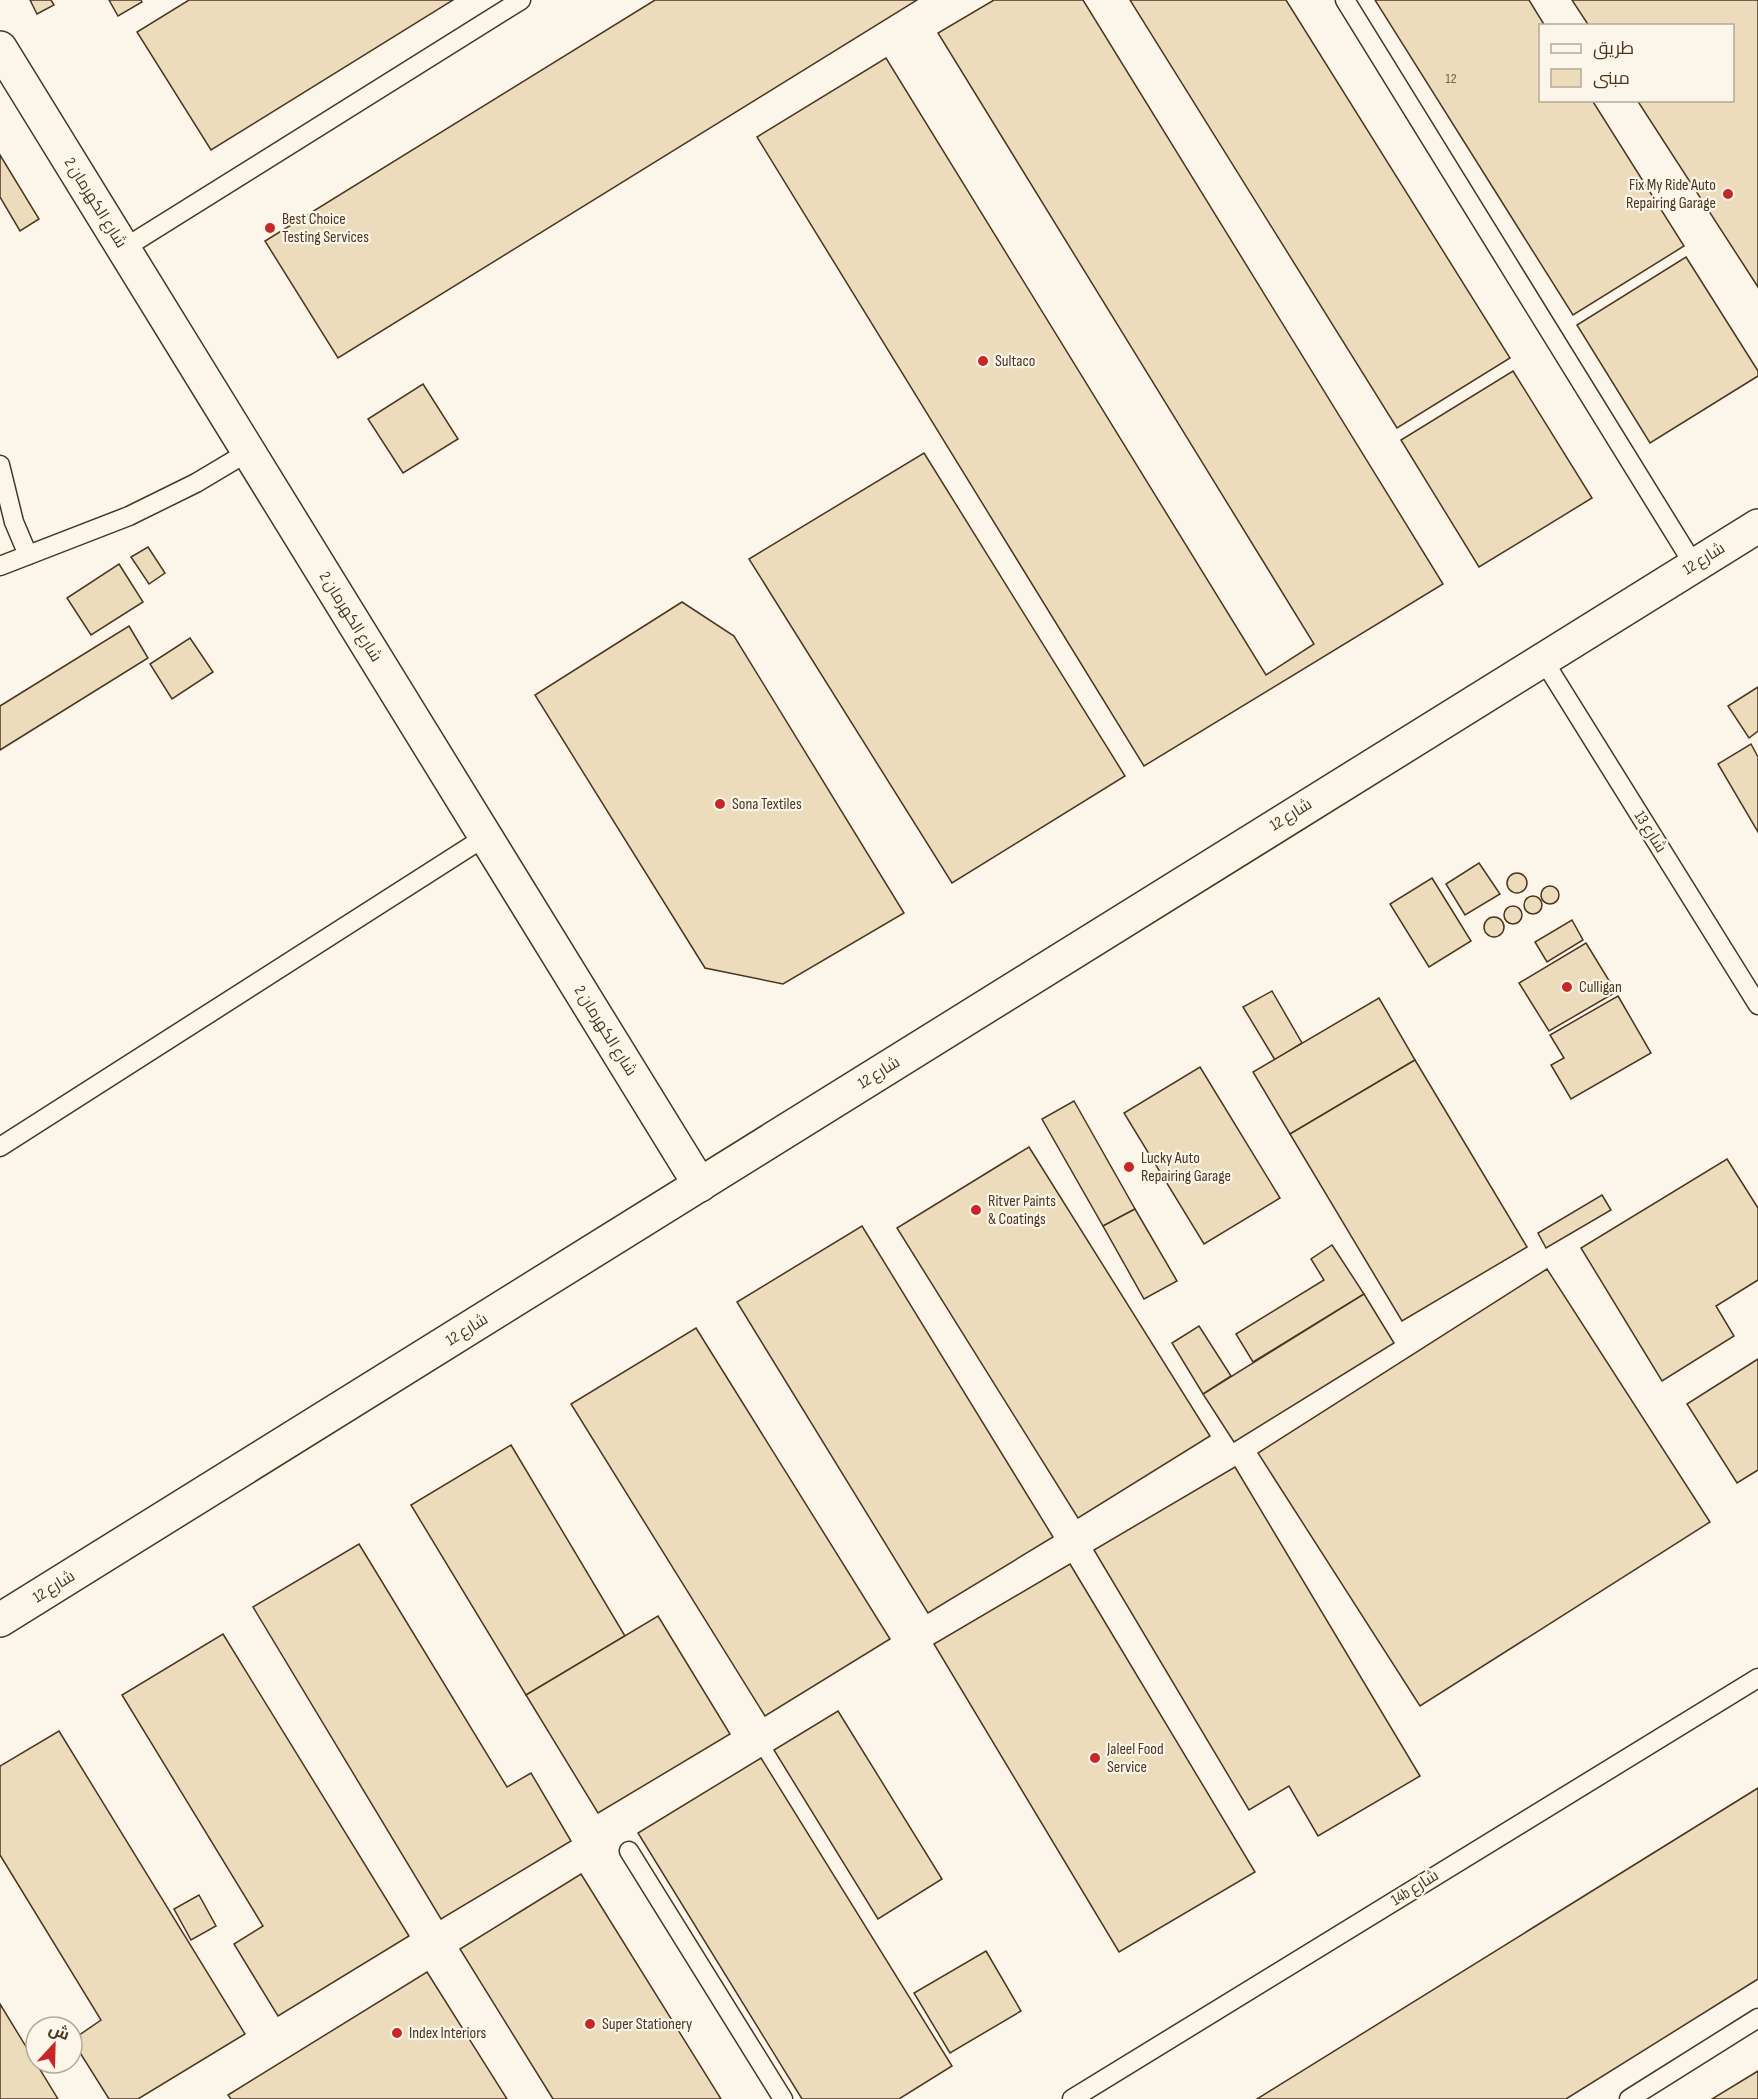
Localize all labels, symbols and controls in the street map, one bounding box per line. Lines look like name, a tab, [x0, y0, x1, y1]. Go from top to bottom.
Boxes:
legend	[1539, 24, 1734, 102]
text: طريق	[1593, 38, 1634, 60]
text: مبنى	[1593, 68, 1630, 89]
house number: 12	[1446, 70, 1457, 87]
street label: شارع الكهرمان 2	[59, 154, 130, 252]
place label: Fix My Ride Auto Repairing Garage	[1626, 176, 1716, 213]
marker: Fix My Ride Auto Repairing Garage	[1721, 187, 1735, 201]
place label: Best Choice Testing Services	[282, 210, 369, 247]
marker: Best Choice Testing Services	[263, 221, 277, 235]
place label: Sultaco	[995, 352, 1035, 371]
marker: Sultaco	[976, 354, 990, 368]
street label: شارع 12	[1679, 539, 1729, 580]
street label: شارع الكهرمان 2	[314, 568, 385, 666]
place label: Sona Textiles	[732, 795, 802, 814]
street label: شارع 12	[1266, 795, 1316, 836]
marker: Sona Textiles	[713, 797, 727, 811]
street label: شارع 13	[1629, 808, 1670, 857]
place label: Culligan	[1579, 978, 1622, 997]
marker: Culligan	[1560, 980, 1574, 994]
street label: شارع الكهرمان 2	[569, 982, 640, 1080]
street label: شارع 12	[854, 1053, 904, 1094]
place label: Lucky Auto Repairing Garage	[1141, 1149, 1231, 1186]
marker: Lucky Auto Repairing Garage	[1122, 1160, 1136, 1174]
place label: Ritver Paints & Coatings	[988, 1192, 1056, 1229]
marker: Ritver Paints & Coatings	[969, 1203, 983, 1217]
street label: شارع 12	[442, 1310, 492, 1351]
street label: شارع 12	[29, 1567, 79, 1608]
place label: Jaleel Food Service	[1106, 1740, 1164, 1777]
marker: Jaleel Food Service	[1088, 1751, 1102, 1765]
street label: 14b شارع	[1388, 1866, 1443, 1911]
north arrow	[24, 2015, 84, 2075]
place label: Super Stationery	[602, 2015, 692, 2034]
marker: Super Stationery	[583, 2017, 597, 2031]
text: ش	[46, 2020, 72, 2045]
place label: Index Interiors	[409, 2024, 487, 2043]
marker: Index Interiors	[390, 2026, 404, 2040]

